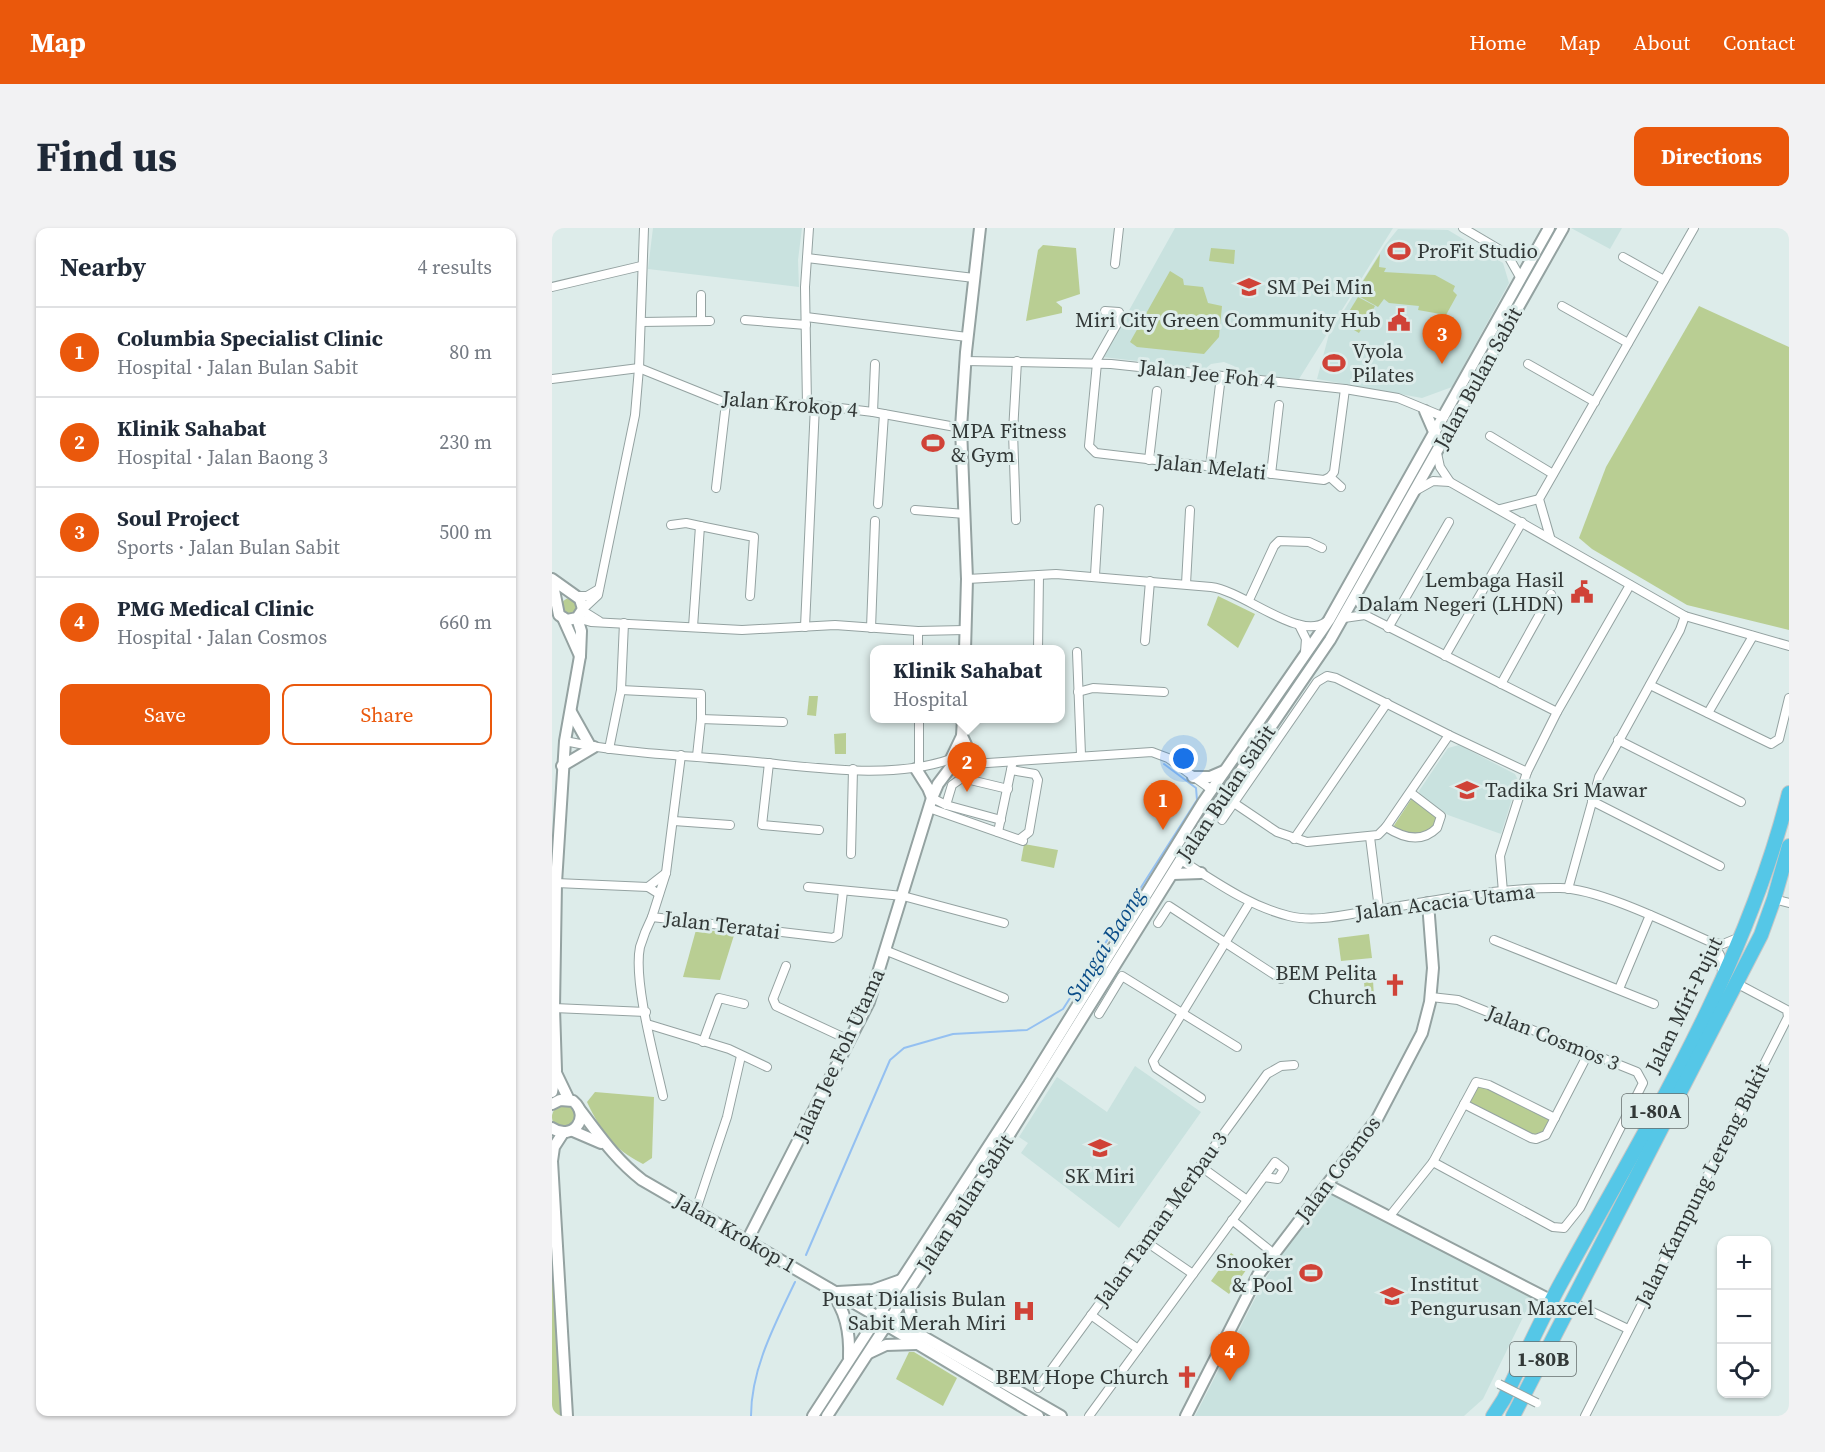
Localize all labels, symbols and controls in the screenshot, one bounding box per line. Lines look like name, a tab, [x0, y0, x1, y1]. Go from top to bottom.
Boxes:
text: Map	[30, 23, 86, 61]
text: Home	[1469, 28, 1527, 57]
text: Map	[1560, 28, 1601, 57]
text: About	[1634, 28, 1690, 57]
text: Contact	[1723, 28, 1795, 57]
text: Find us	[36, 127, 177, 185]
button: Directions	[1634, 127, 1789, 186]
place label: ProFit Studio	[1417, 236, 1538, 265]
sports icon: ProFit Studio	[1386, 238, 1412, 264]
text: Nearby	[60, 249, 146, 285]
text: 4 results	[417, 253, 492, 281]
place label: SM Pei Min	[1267, 272, 1373, 301]
school or university icon: SM Pei Min	[1236, 274, 1262, 300]
street label: Jalan Bulan Sabit	[1426, 301, 1529, 455]
place label: Miri City Green Community Hub	[1075, 305, 1381, 334]
public building icon: Miri City Green Community Hub	[1386, 307, 1412, 333]
pin: 3	[1422, 314, 1462, 364]
text: Columbia Specialist Clinic	[117, 323, 383, 353]
place label: Vyola Pilates	[1352, 336, 1414, 389]
text: 1	[74, 338, 85, 366]
text: 80 m	[449, 338, 492, 366]
sports icon: Vyola Pilates	[1321, 350, 1347, 376]
street label: Jalan Jee Foh 4	[1137, 352, 1277, 395]
text: Hospital · Jalan Bulan Sabit	[117, 353, 358, 381]
street label: Jalan Krokop 4	[720, 383, 860, 424]
text: Klinik Sahabat	[117, 413, 266, 443]
place label: MPA Fitness & Gym	[951, 416, 1067, 469]
text: 2	[74, 428, 85, 456]
text: 230 m	[439, 428, 492, 456]
sports icon: MPA Fitness & Gym	[920, 430, 946, 456]
text: Hospital · Jalan Baong 3	[117, 443, 328, 471]
street label: Jalan Melati	[1153, 446, 1268, 487]
text: Soul Project	[117, 503, 239, 533]
text: 3	[74, 518, 85, 546]
text: 500 m	[439, 518, 492, 546]
text: Sports · Jalan Bulan Sabit	[117, 533, 340, 561]
place label: Lembaga Hasil Dalam Negeri (LHDN)	[1358, 565, 1564, 618]
public building icon: Lembaga Hasil Dalam Negeri (LHDN)	[1569, 579, 1595, 605]
text: PMG Medical Clinic	[117, 593, 314, 623]
text: 4	[74, 608, 85, 636]
text: 660 m	[439, 608, 492, 636]
text: Hospital · Jalan Cosmos	[117, 623, 327, 651]
popup	[870, 645, 1065, 723]
text: Klinik Sahabat	[893, 655, 1042, 685]
button: Save	[60, 684, 270, 745]
button: Share	[282, 684, 492, 745]
text: Hospital	[893, 685, 968, 713]
street label: Jalan Bulan Sabit	[1169, 719, 1282, 867]
pin: 2	[948, 742, 986, 792]
your location	[1169, 744, 1198, 773]
place label: Tadika Sri Mawar	[1485, 775, 1648, 804]
school or university icon: Tadika Sri Mawar	[1454, 777, 1480, 803]
pin: 1	[1144, 780, 1182, 830]
street label: Jalan Acacia Utama	[1353, 876, 1537, 927]
water label: Sungai Baong	[1058, 881, 1152, 1006]
street label: Jalan Teratai	[661, 903, 782, 946]
street label: Jalan Miri-Pujut	[1638, 932, 1729, 1079]
place label: BEM Pelita Church	[1275, 958, 1377, 1011]
street label: Jalan Jee Foh Utama	[785, 963, 892, 1147]
church icon: BEM Pelita Church	[1382, 972, 1408, 998]
street label: Jalan Cosmos 3	[1481, 997, 1624, 1077]
street label: Jalan Kampung Lereng Bukit	[1627, 1058, 1776, 1312]
road number: 1-80A	[1622, 1094, 1688, 1128]
street label: Jalan Cosmos	[1288, 1110, 1387, 1228]
street label: Jalan Taman Merbau 3	[1087, 1125, 1234, 1313]
street label: Jalan Bulan Sabit	[909, 1128, 1020, 1278]
school or university icon: SK Miri	[1087, 1135, 1113, 1161]
place label: SK Miri	[1065, 1161, 1135, 1190]
street label: Jalan Krokop 1	[668, 1185, 802, 1279]
map controls	[1717, 1236, 1771, 1398]
button: +	[1717, 1236, 1771, 1290]
place label: Snooker & Pool	[1216, 1246, 1293, 1299]
sports icon: Snooker & Pool	[1298, 1260, 1324, 1286]
place label: Institut Pengurusan Maxcel	[1410, 1269, 1594, 1322]
school or university icon: Institut Pengurusan Maxcel	[1379, 1283, 1405, 1309]
place label: Pusat Dialisis Bulan Sabit Merah Miri	[822, 1284, 1006, 1337]
button: −	[1717, 1290, 1771, 1344]
hospital icon: Pusat Dialisis Bulan Sabit Merah Miri	[1011, 1298, 1037, 1324]
pin: 4	[1210, 1332, 1250, 1381]
road number: 1-80B	[1510, 1342, 1576, 1376]
button: locate	[1717, 1344, 1771, 1398]
place label: BEM Hope Church	[995, 1362, 1169, 1391]
church icon: BEM Hope Church	[1174, 1364, 1200, 1390]

